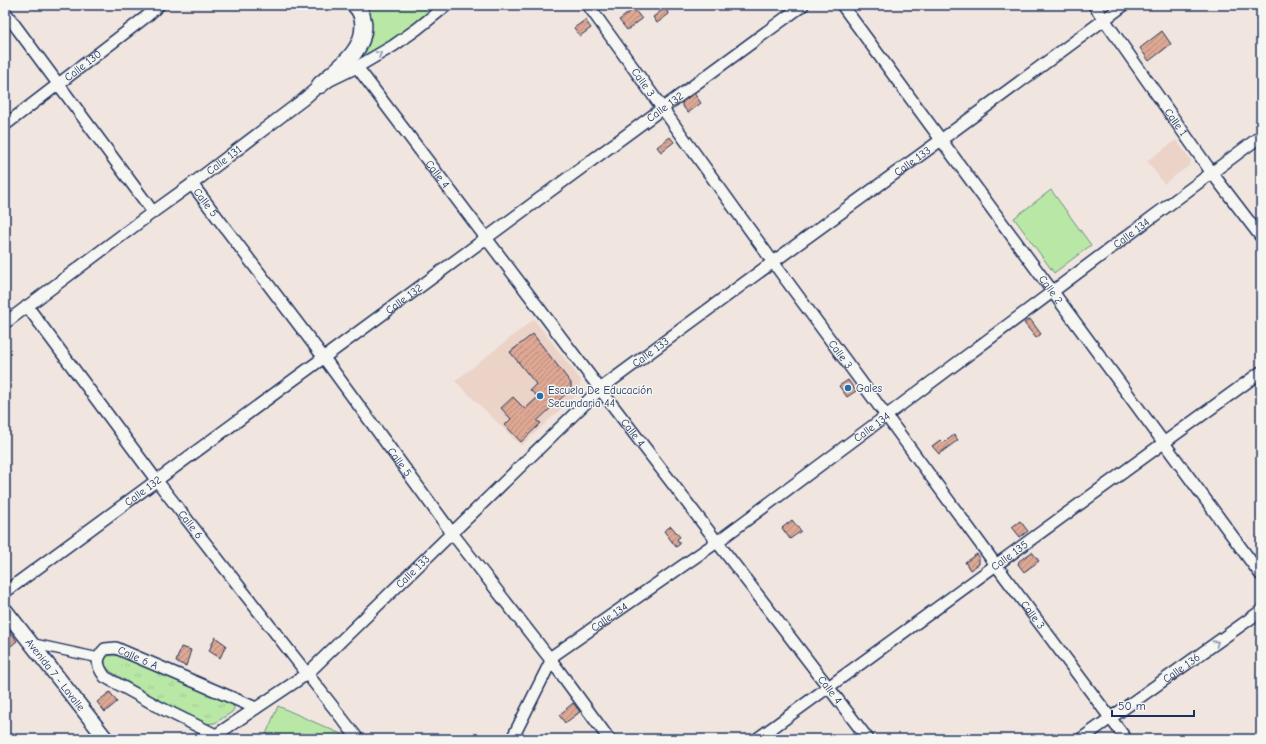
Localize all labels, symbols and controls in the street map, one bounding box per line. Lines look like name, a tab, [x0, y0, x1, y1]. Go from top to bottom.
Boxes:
street label: Calle 130	[62, 47, 104, 84]
one-way arrow	[375, 51, 382, 58]
street label: Calle 3	[628, 66, 658, 99]
street label: Calle 132	[644, 89, 686, 125]
street label: Calle 1	[1162, 106, 1190, 139]
street label: Calle 131	[204, 143, 244, 178]
street label: Calle 133	[892, 144, 933, 179]
street label: Calle 4	[423, 158, 452, 191]
street label: Calle 5	[191, 186, 221, 220]
street label: Calle 134	[1111, 216, 1152, 251]
street label: Calle 2	[1036, 273, 1066, 307]
street label: Calle 132	[383, 281, 425, 317]
street label: Calle 133	[630, 335, 671, 370]
street label: Calle 3	[826, 338, 855, 371]
place label: Gales	[856, 382, 882, 395]
marker: Gales	[843, 383, 853, 393]
place label: Escuela De Educación Secundaria 44	[548, 384, 652, 410]
marker: Escuela De Educación Secundaria 44	[535, 391, 545, 401]
street label: Calle 134	[851, 409, 892, 445]
street label: Calle 4	[618, 416, 648, 449]
street label: Calle 5	[385, 445, 414, 479]
street label: Calle 132	[122, 473, 164, 509]
street label: Calle 6	[175, 508, 206, 542]
street label: Calle 135	[989, 538, 1031, 573]
street label: Calle 133	[393, 552, 432, 591]
street label: Calle 3	[1018, 598, 1048, 632]
street label: Calle 134	[589, 600, 630, 634]
street label: Avenida 7 - Lavalle	[23, 636, 88, 714]
one-way arrow	[1211, 641, 1218, 648]
street label: Calle 6 A	[116, 644, 161, 673]
street label: Calle 136	[1160, 651, 1203, 686]
street label: Calle 4	[815, 673, 845, 706]
scale bar	[1112, 692, 1194, 718]
text: 50 m	[1118, 699, 1146, 713]

